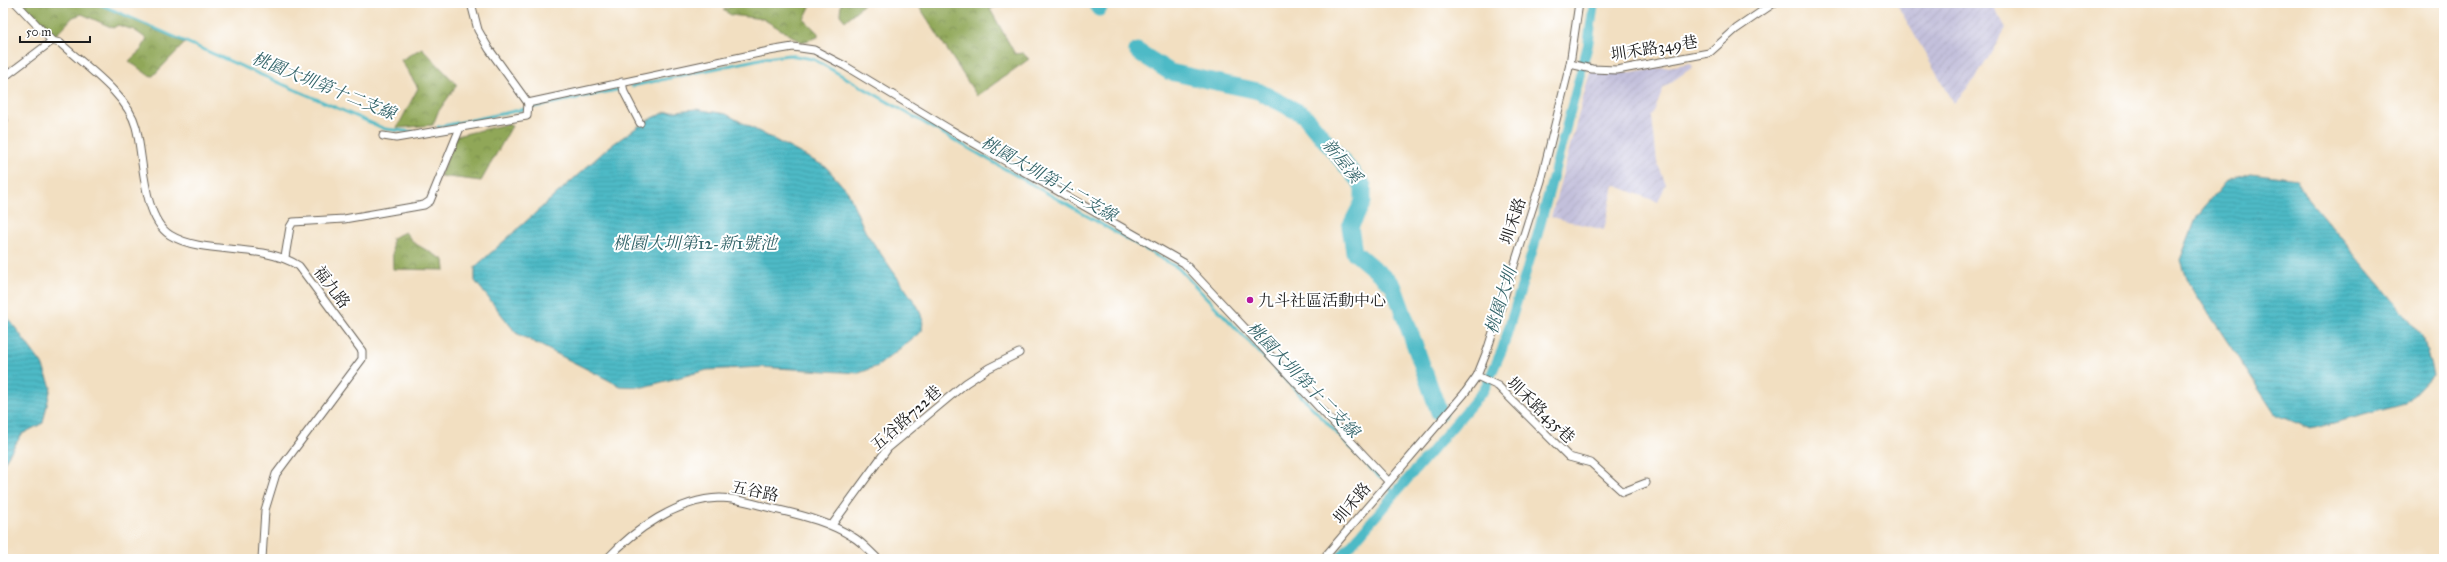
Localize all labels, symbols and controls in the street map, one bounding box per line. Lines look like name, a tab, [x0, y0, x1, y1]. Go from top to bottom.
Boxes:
scale bar	[20, 18, 90, 44]
text: 50 m	[26, 25, 51, 39]
street label: 圳禾路349巷	[1609, 32, 1699, 64]
water label: 桃園大圳第十二支線	[249, 48, 401, 125]
water label: 桃園大圳第十二支線	[977, 132, 1122, 227]
water label: 新屋溪	[1318, 135, 1367, 189]
street label: 圳禾路	[1497, 195, 1529, 247]
water label: 桃園大圳第12-新1號池	[613, 233, 779, 254]
street label: 福九路	[310, 262, 354, 312]
water label: 桃園大圳	[1481, 263, 1522, 337]
place label: 九斗社區活動中心	[1258, 291, 1386, 310]
marker: 九斗社區活動中心	[1245, 295, 1255, 305]
water label: 桃園大圳第十二支線	[1242, 318, 1365, 444]
street label: 圳禾路435巷	[1503, 373, 1579, 447]
street label: 五谷路722巷	[867, 381, 945, 455]
street label: 五谷路	[730, 477, 780, 505]
street label: 圳禾路	[1329, 479, 1375, 527]

